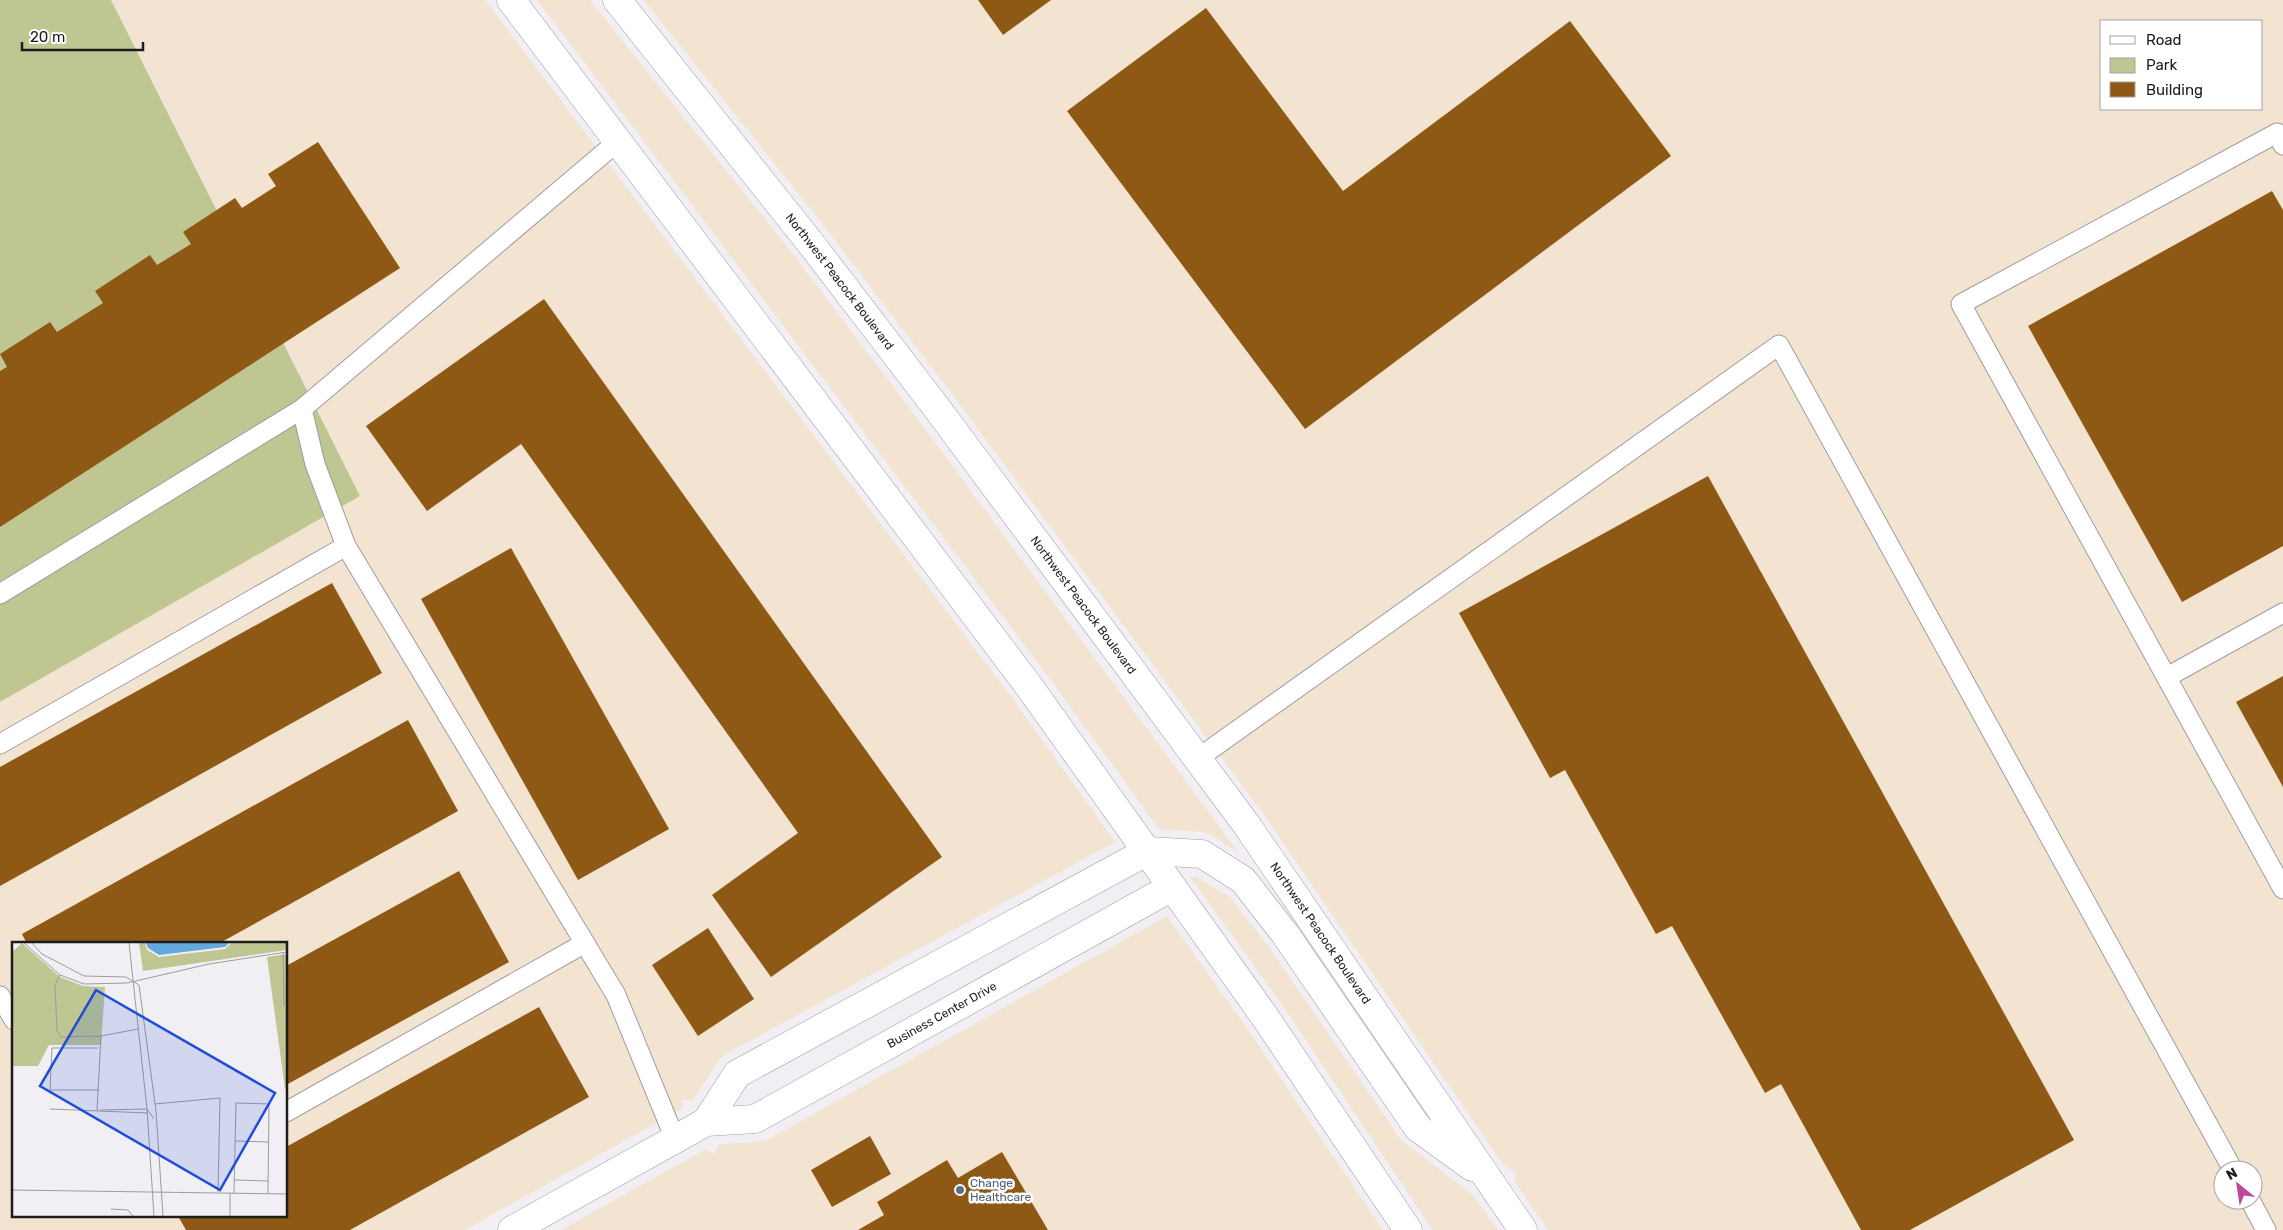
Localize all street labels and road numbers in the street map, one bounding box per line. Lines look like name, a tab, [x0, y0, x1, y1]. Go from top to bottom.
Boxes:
street label: Northwest Peacock Boulevard	[783, 211, 897, 352]
street label: Northwest Peacock Boulevard	[1028, 533, 1139, 677]
street label: Northwest Peacock Boulevard	[1267, 860, 1374, 1007]
street label: Business Center Drive	[885, 979, 999, 1051]

